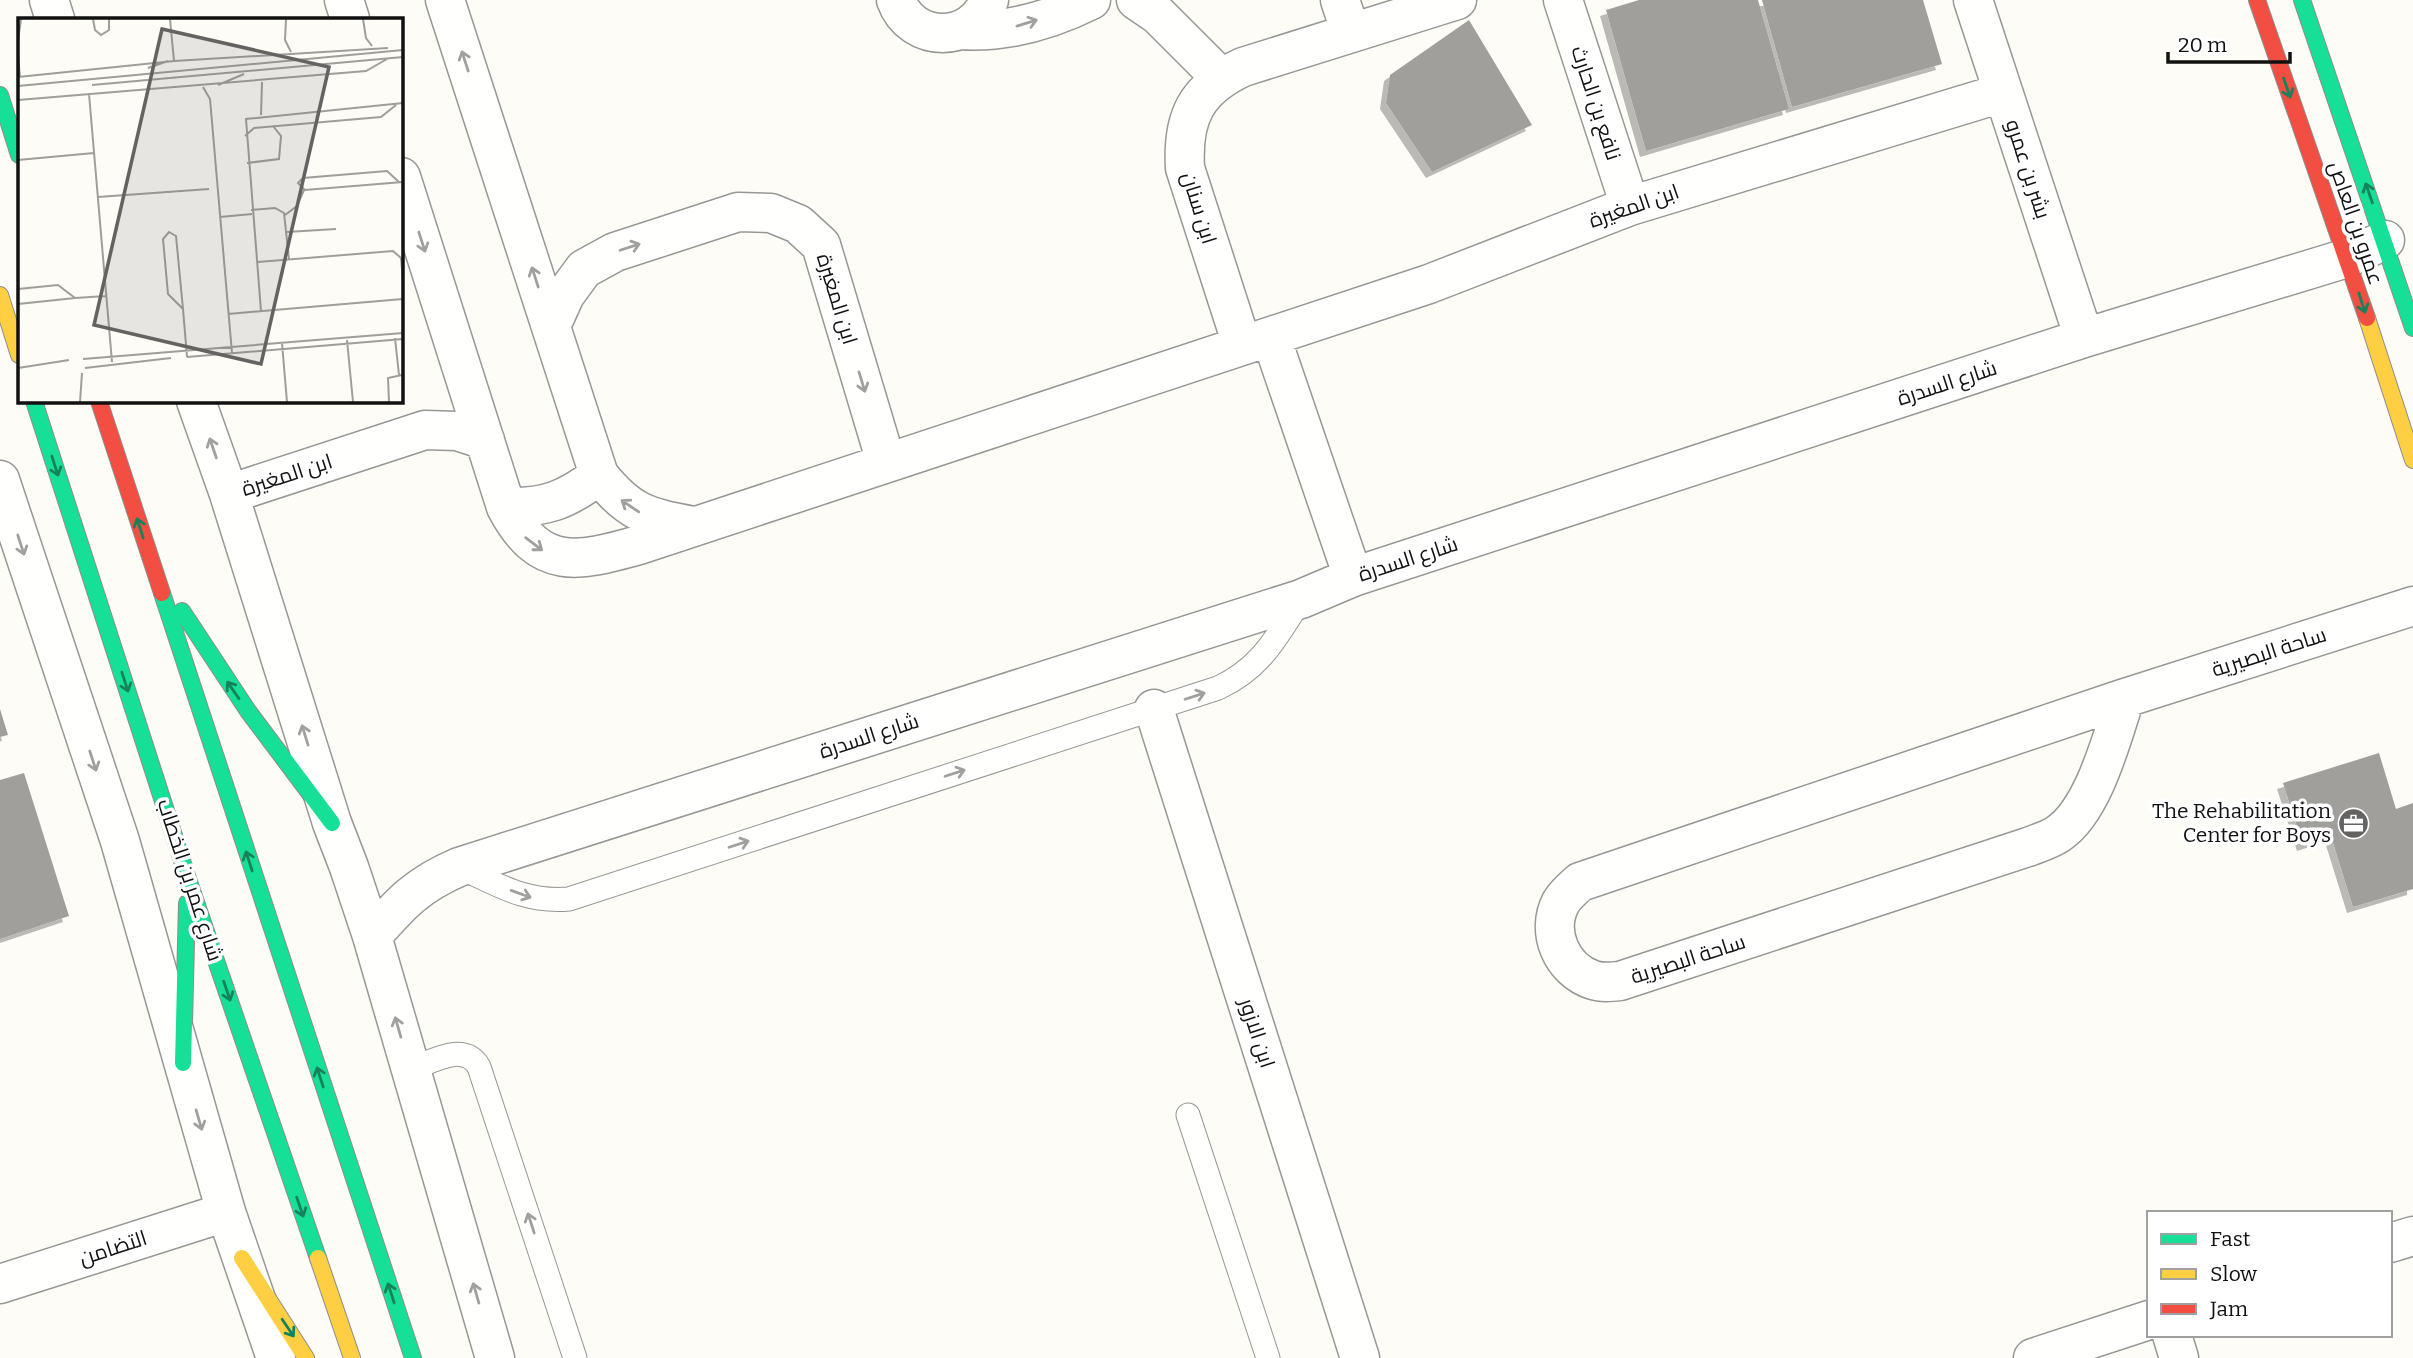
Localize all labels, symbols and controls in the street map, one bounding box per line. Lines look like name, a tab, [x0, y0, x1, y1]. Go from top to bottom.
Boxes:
one-way arrow	[1016, 16, 1038, 29]
inset map	[18, 18, 402, 402]
scale bar	[2168, 21, 2290, 65]
text: 20 m	[2178, 32, 2227, 58]
street label: نافع بن الحارث	[1564, 42, 1627, 164]
one-way arrow	[458, 50, 470, 72]
one-way arrow	[2282, 76, 2295, 98]
street label: بشر بن عمرو	[2000, 116, 2056, 222]
street label: عمرو بن العاص	[2323, 158, 2389, 288]
street label: ابن سنان	[1176, 169, 1222, 247]
street label: ابن المغيرة	[1585, 178, 1683, 234]
one-way arrow	[2362, 183, 2374, 205]
one-way arrow	[416, 231, 429, 253]
one-way arrow	[618, 240, 640, 252]
street label: ابن المغيرة	[811, 250, 863, 348]
one-way arrow	[528, 267, 540, 289]
one-way arrow	[2356, 291, 2369, 313]
street label: شارع السدرة	[1894, 355, 2000, 412]
one-way arrow	[856, 371, 869, 393]
one-way arrow	[206, 438, 218, 460]
street label: ابن المغيرة	[238, 448, 336, 502]
one-way arrow	[50, 454, 62, 476]
one-way arrow	[621, 498, 640, 513]
one-way arrow	[133, 518, 145, 540]
street label: شارع السدرة	[1355, 531, 1461, 588]
one-way arrow	[16, 533, 29, 555]
one-way arrow	[525, 536, 543, 551]
street label: ساحة البصيرية	[2208, 621, 2330, 683]
one-way arrow	[120, 671, 132, 693]
one-way arrow	[226, 681, 240, 700]
one-way arrow	[1184, 689, 1206, 701]
street label: شارع السدرة	[816, 708, 922, 765]
one-way arrow	[297, 724, 310, 746]
one-way arrow	[88, 749, 100, 771]
one-way arrow	[944, 766, 966, 779]
street label: شارع عمر بن الخطاب	[151, 796, 228, 965]
place label: The Rehabilitation Center for Boys	[2152, 798, 2331, 848]
office icon: The Rehabilitation Center for Boys	[2337, 806, 2371, 840]
one-way arrow	[728, 836, 750, 849]
one-way arrow	[242, 850, 255, 872]
one-way arrow	[510, 889, 532, 902]
street label: ساحة البصيرية	[1627, 928, 1749, 990]
one-way arrow	[222, 980, 234, 1002]
street label: ابن الازور	[1233, 994, 1280, 1071]
one-way arrow	[391, 1016, 404, 1038]
one-way arrow	[313, 1066, 326, 1088]
one-way arrow	[194, 1108, 207, 1130]
one-way arrow	[295, 1195, 307, 1217]
legend	[2147, 1211, 2392, 1337]
one-way arrow	[523, 1213, 536, 1235]
street label: التضامن	[76, 1225, 150, 1271]
text: Fast	[2210, 1226, 2251, 1252]
text: Slow	[2210, 1261, 2257, 1287]
one-way arrow	[469, 1282, 482, 1304]
one-way arrow	[384, 1283, 397, 1305]
text: Jam	[2209, 1296, 2248, 1322]
one-way arrow	[281, 1318, 295, 1337]

